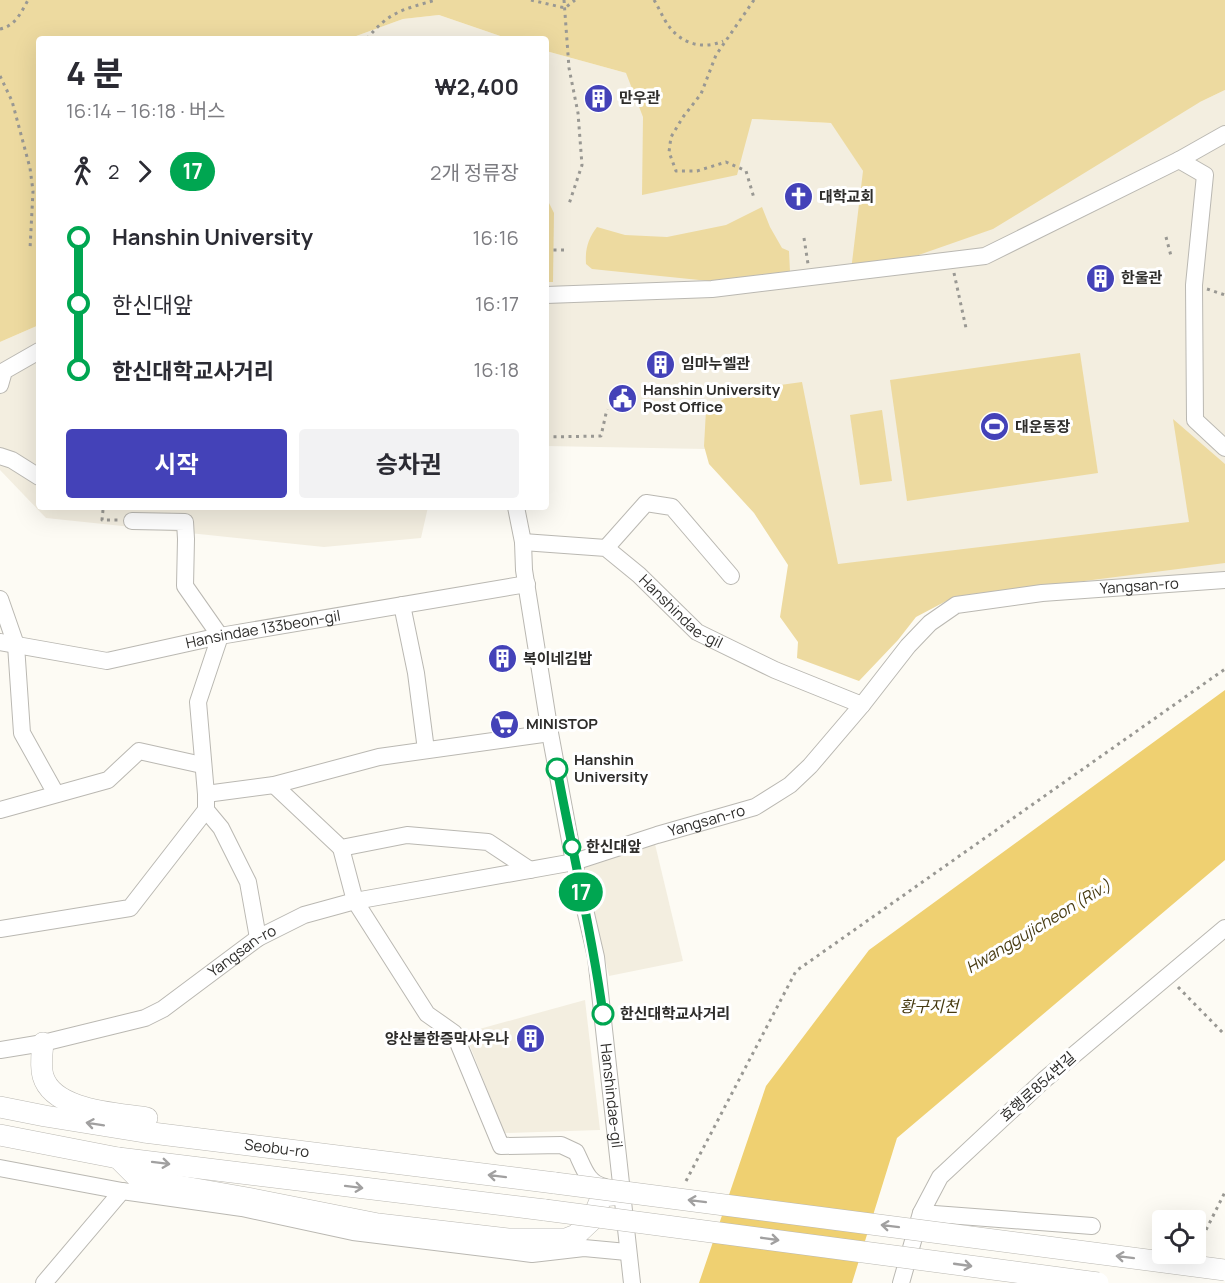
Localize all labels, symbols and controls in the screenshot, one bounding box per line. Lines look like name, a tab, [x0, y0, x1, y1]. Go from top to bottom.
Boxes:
text: 4 분	[66, 50, 123, 95]
text: ₩2,400	[435, 72, 519, 102]
building icon: 만우관	[582, 82, 614, 114]
place label: 만우관	[619, 87, 661, 108]
text: 16:14 – 16:18 · 버스	[66, 97, 226, 124]
icon: walk	[66, 155, 99, 188]
icon: forward	[128, 155, 161, 188]
text: 17	[182, 157, 203, 185]
text: 2	[108, 158, 119, 185]
text: 2개 정류장	[430, 159, 519, 186]
church icon: 대학교회	[782, 181, 814, 213]
place label: 대학교회	[819, 186, 874, 207]
text: Hanshin University	[112, 222, 313, 252]
text: 16:16	[473, 224, 519, 251]
building icon: 한울관	[1084, 262, 1116, 294]
place label: 한울관	[1121, 267, 1163, 288]
text: 한신대앞	[112, 290, 193, 320]
text: 16:17	[475, 290, 519, 317]
building icon: 임마누엘관	[644, 348, 676, 380]
place label: 임마누엘관	[681, 353, 750, 374]
text: 한신대학교사거리	[112, 356, 274, 386]
text: 16:18	[473, 356, 519, 383]
place label: Hanshin University Post Office	[643, 379, 781, 417]
public building icon: Hanshin University Post Office	[606, 383, 638, 415]
sports icon: 대운동장	[978, 411, 1010, 443]
place label: 대운동장	[1015, 416, 1070, 437]
button: 시작	[66, 429, 287, 498]
button: 승차권	[299, 429, 519, 498]
street label: Hanshindae-gil	[635, 570, 726, 653]
street label: Yangsan-ro	[1099, 572, 1179, 599]
street label: Hansindae 133beon-gil	[184, 605, 342, 653]
building icon: 복이네김밥	[486, 643, 518, 675]
place label: 복이네김밥	[523, 648, 592, 669]
supermarket icon: MINISTOP	[489, 708, 521, 740]
place label: MINISTOP	[526, 713, 598, 734]
place label: Hanshin University	[574, 749, 649, 787]
marker: Hanshin University	[546, 758, 568, 780]
street label: Yangsan-ro	[666, 799, 747, 841]
place label: 한신대앞	[586, 836, 641, 857]
marker: 한신대앞	[563, 838, 581, 856]
line badge: 17	[554, 872, 608, 912]
water label: Hwanggujicheon (Riv.)	[961, 874, 1115, 978]
text: 17	[571, 878, 591, 906]
street label: Yangsan-ro	[204, 920, 280, 982]
water label: 황구지천	[900, 995, 961, 1017]
marker: 한신대학교사거리	[592, 1003, 614, 1025]
place label: 한신대학교사거리	[620, 1003, 730, 1024]
building icon: 양산불한증막사우나	[514, 1023, 546, 1055]
place label: 양산불한증막사우나	[385, 1028, 509, 1049]
street label: Hanshindae-gil	[596, 1042, 628, 1149]
street label: 효행로854번길	[995, 1047, 1080, 1126]
one-way arrow	[86, 1119, 105, 1130]
street label: Seobu-ro	[243, 1134, 311, 1162]
one-way arrow	[151, 1158, 170, 1169]
one-way arrow	[487, 1170, 507, 1181]
one-way arrow	[344, 1182, 364, 1193]
one-way arrow	[688, 1196, 707, 1207]
map controls	[1152, 1210, 1206, 1264]
button: locate	[1152, 1210, 1206, 1264]
one-way arrow	[881, 1221, 901, 1232]
one-way arrow	[759, 1234, 779, 1245]
one-way arrow	[1116, 1251, 1136, 1262]
one-way arrow	[953, 1260, 972, 1271]

